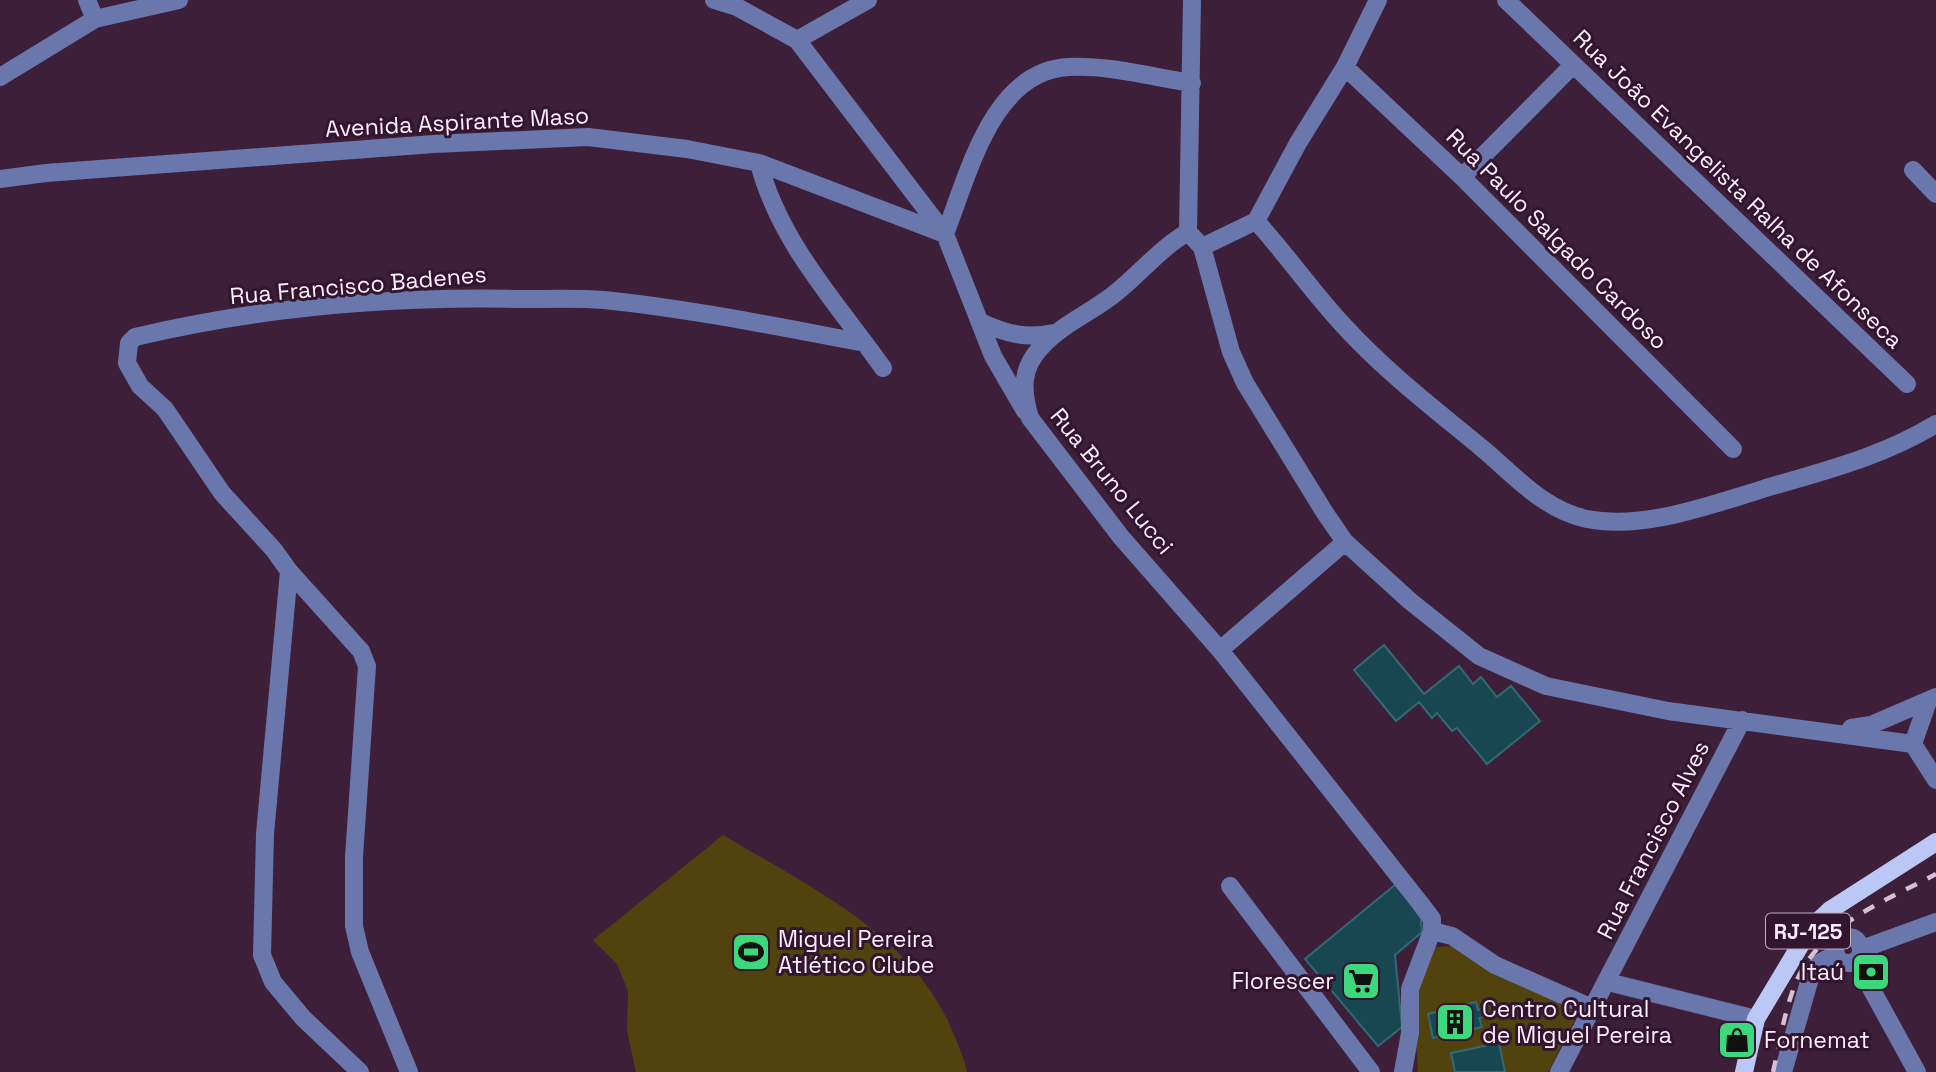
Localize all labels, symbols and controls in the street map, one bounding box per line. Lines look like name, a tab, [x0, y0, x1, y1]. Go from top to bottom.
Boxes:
street label: Rua João Evangelista Ralha de Afonseca	[1567, 23, 1909, 355]
street label: Avenida Aspirante Maso	[324, 100, 590, 144]
street label: Rua Paulo Salgado Cardoso	[1440, 122, 1674, 356]
street label: Rua Francisco Badenes	[228, 259, 488, 311]
street label: Rua Bruno Lucci	[1044, 402, 1180, 560]
street label: Rua Francisco Alves	[1590, 736, 1716, 944]
road number: RJ-125	[1766, 914, 1850, 948]
place label: Miguel Pereira Atlético Clube	[778, 924, 934, 980]
sports icon: Miguel Pereira Atlético Clube	[730, 931, 772, 973]
bank icon: Itaú	[1850, 951, 1892, 993]
place label: Itaú	[1801, 957, 1844, 987]
supermarket icon: Florescer	[1340, 960, 1382, 1002]
place label: Florescer	[1232, 966, 1334, 996]
place label: Centro Cultural de Miguel Pereira	[1482, 994, 1672, 1050]
building icon: Centro Cultural de Miguel Pereira	[1434, 1001, 1476, 1043]
shop icon: Fornemat	[1716, 1019, 1758, 1061]
place label: Fornemat	[1764, 1025, 1870, 1055]

